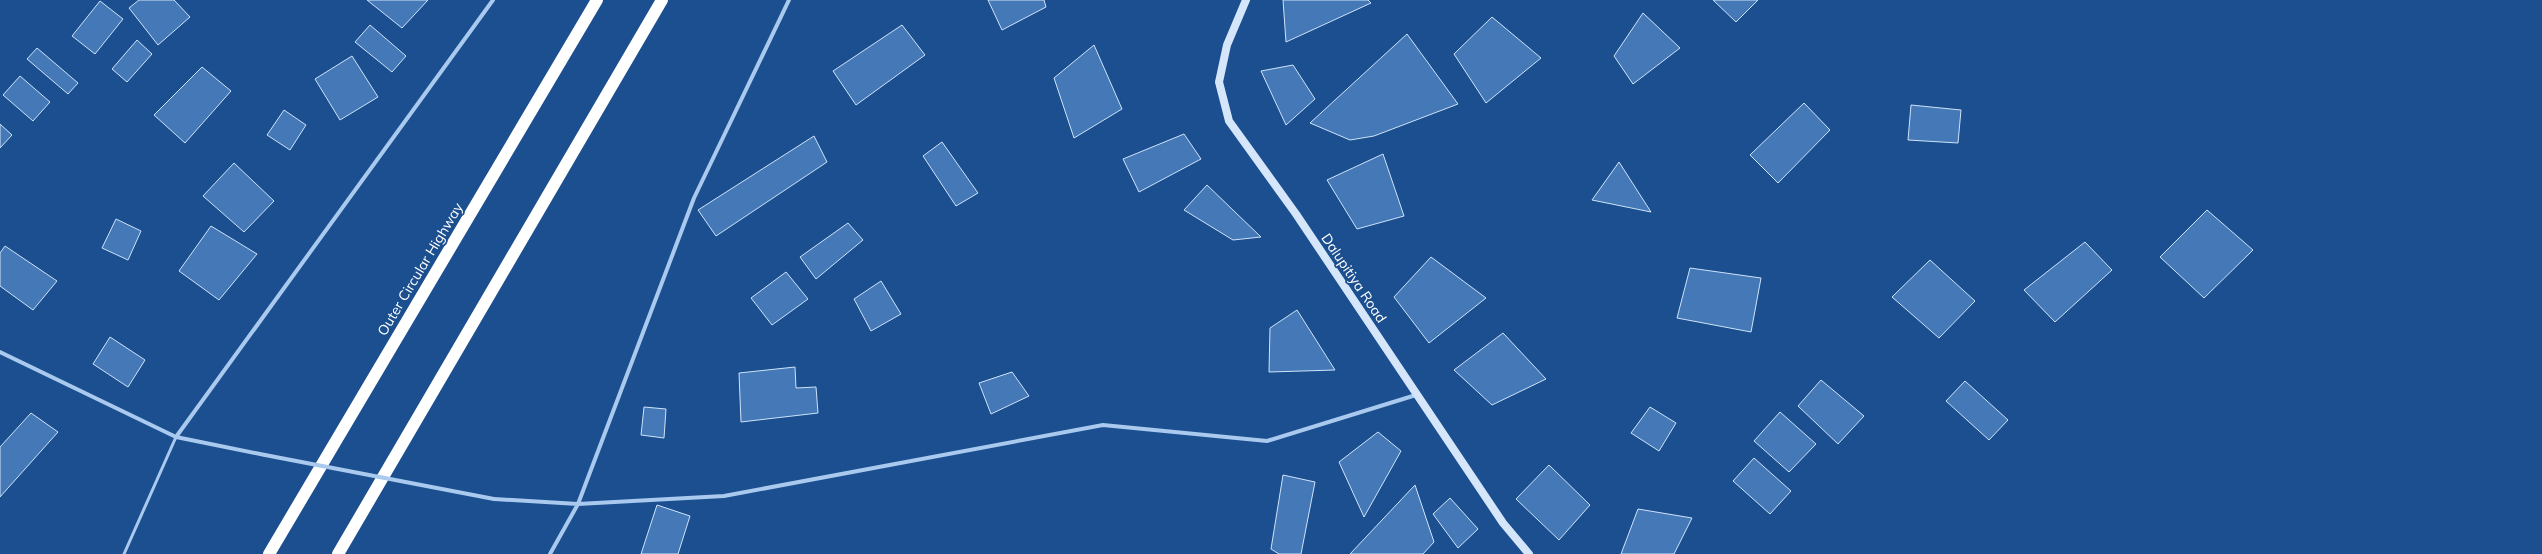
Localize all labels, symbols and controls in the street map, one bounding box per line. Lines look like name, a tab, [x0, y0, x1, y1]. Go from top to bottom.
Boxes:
street label: Outer Circular Highway	[373, 199, 467, 339]
street label: Dalupitiya Road	[1317, 230, 1391, 326]

